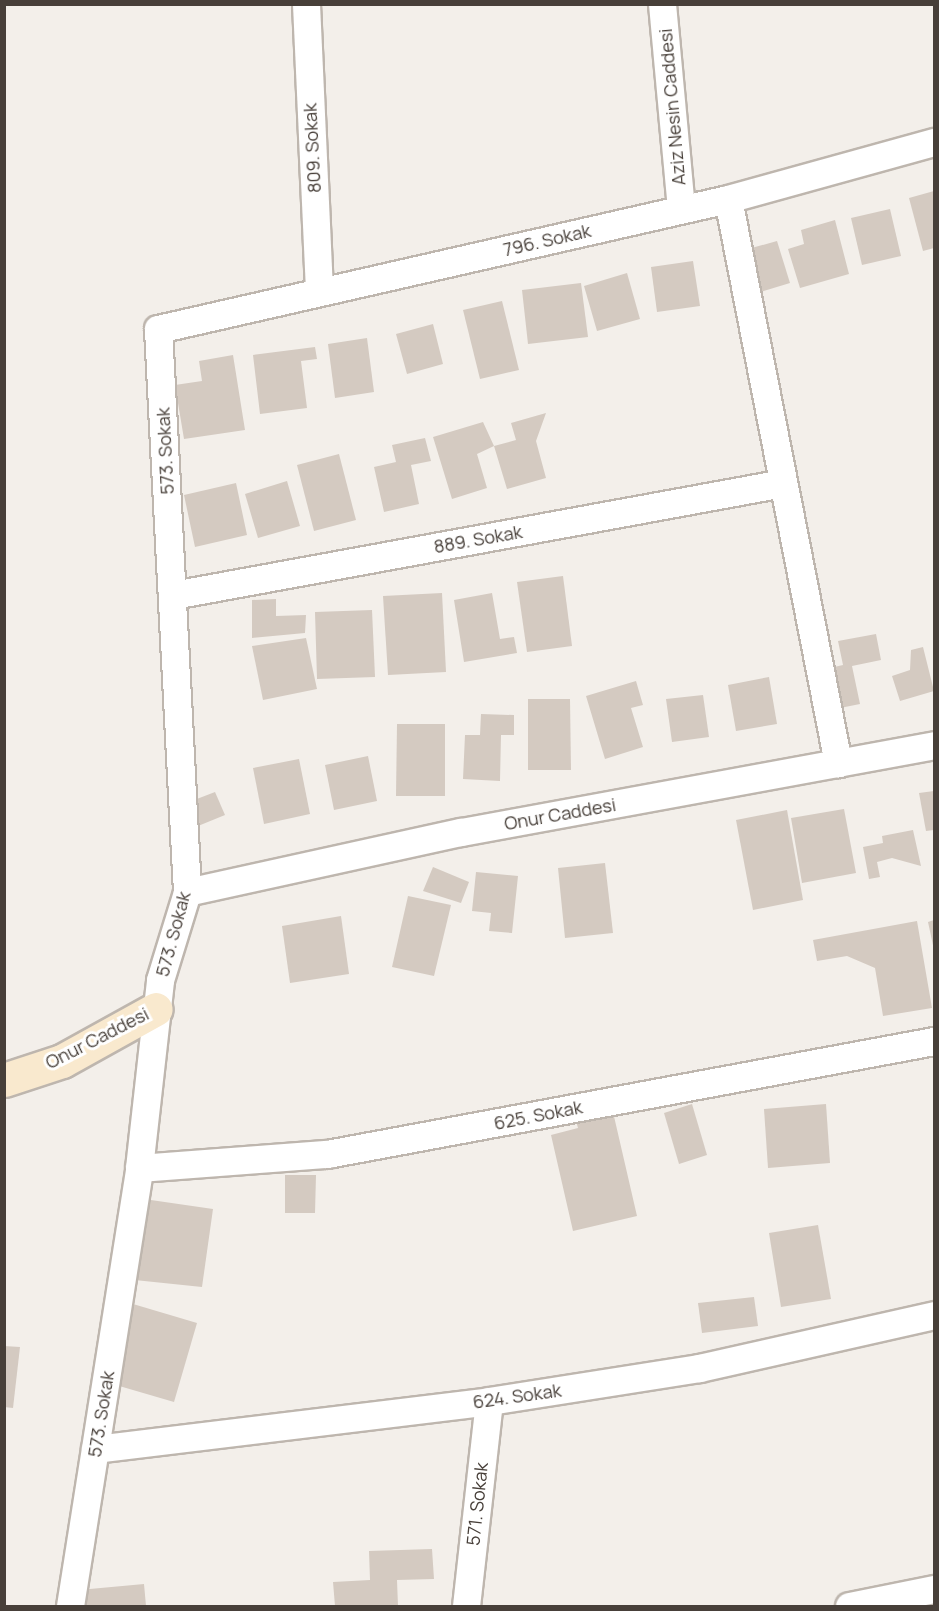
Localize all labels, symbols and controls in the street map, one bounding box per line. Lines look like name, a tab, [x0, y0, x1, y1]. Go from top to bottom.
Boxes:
street label: Aziz Nesin Caddesi	[654, 28, 690, 186]
street label: 809. Sokak	[299, 102, 325, 194]
street label: 796. Sokak	[501, 219, 593, 261]
street label: 573. Sokak	[152, 407, 178, 495]
street label: 889. Sokak	[432, 521, 524, 557]
street label: Onur Caddesi	[503, 794, 617, 834]
street label: 573. Sokak	[151, 889, 195, 979]
street label: Onur Caddesi	[42, 1003, 152, 1073]
street label: 625. Sokak	[492, 1096, 584, 1134]
street label: 573. Sokak	[84, 1369, 118, 1459]
street label: 624. Sokak	[471, 1379, 563, 1413]
street label: 571. Sokak	[462, 1461, 492, 1547]

